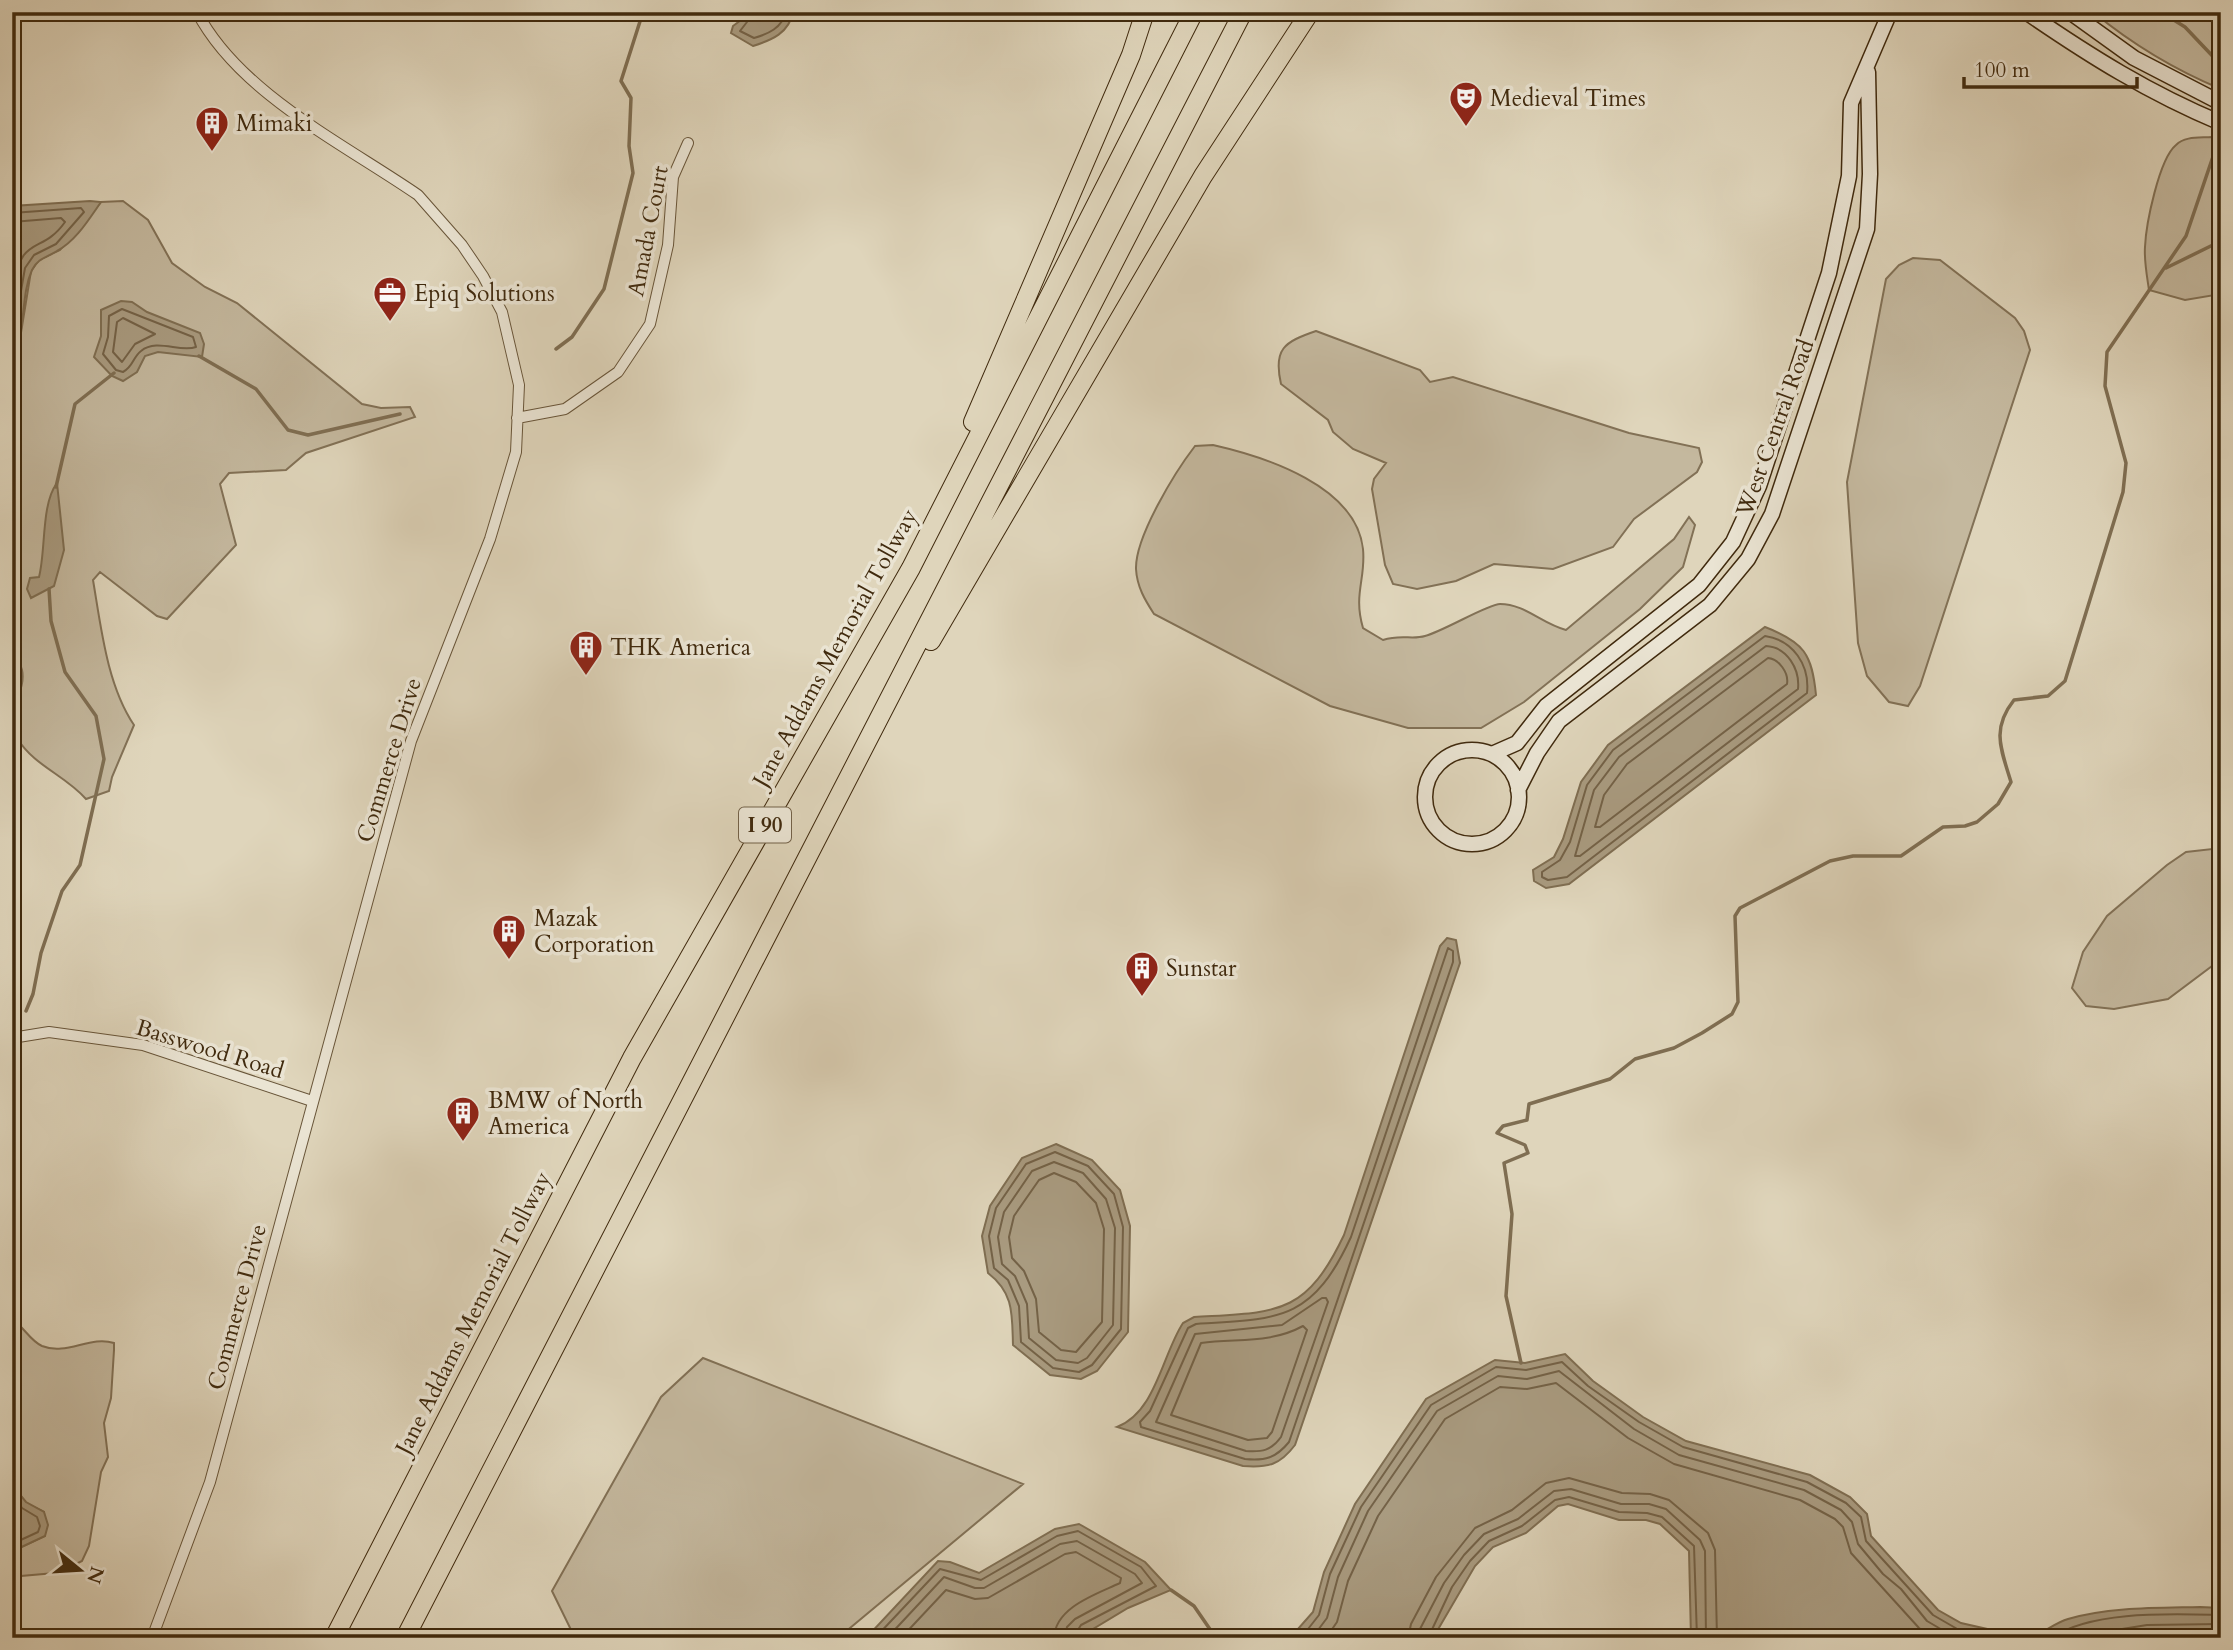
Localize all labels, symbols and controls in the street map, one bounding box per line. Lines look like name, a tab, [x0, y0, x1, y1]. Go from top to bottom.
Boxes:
scale bar	[1964, 46, 2137, 90]
text: 100 m	[1974, 56, 2030, 85]
theatre icon: Medieval Times	[1447, 79, 1485, 128]
place label: Medieval Times	[1490, 83, 1646, 114]
building icon: Mimaki	[193, 104, 231, 153]
place label: Mimaki	[236, 108, 312, 139]
street label: Amada Court	[620, 163, 676, 299]
office icon: Epiq Solutions	[371, 274, 409, 323]
place label: Epiq Solutions	[414, 278, 555, 309]
street label: West Central Road	[1728, 334, 1822, 522]
street label: Jane Addams Memorial Tollway	[744, 503, 925, 795]
building icon: THK America	[567, 628, 605, 677]
place label: THK America	[610, 632, 751, 663]
street label: Commerce Drive	[349, 674, 429, 846]
road number: I 90	[739, 808, 791, 842]
place label: Mazak Corporation	[534, 903, 655, 960]
building icon: Mazak Corporation	[490, 912, 528, 961]
building icon: Sunstar	[1123, 949, 1161, 998]
place label: Sunstar	[1166, 953, 1237, 984]
street label: Basswood Road	[132, 1012, 289, 1086]
place label: BMW of North America	[488, 1085, 643, 1142]
building icon: BMW of North America	[444, 1094, 482, 1143]
street label: Jane Addams Memorial Tollway	[387, 1166, 558, 1463]
street label: Commerce Drive	[200, 1221, 274, 1393]
north arrow	[46, 1534, 116, 1604]
text: N	[80, 1563, 110, 1587]

